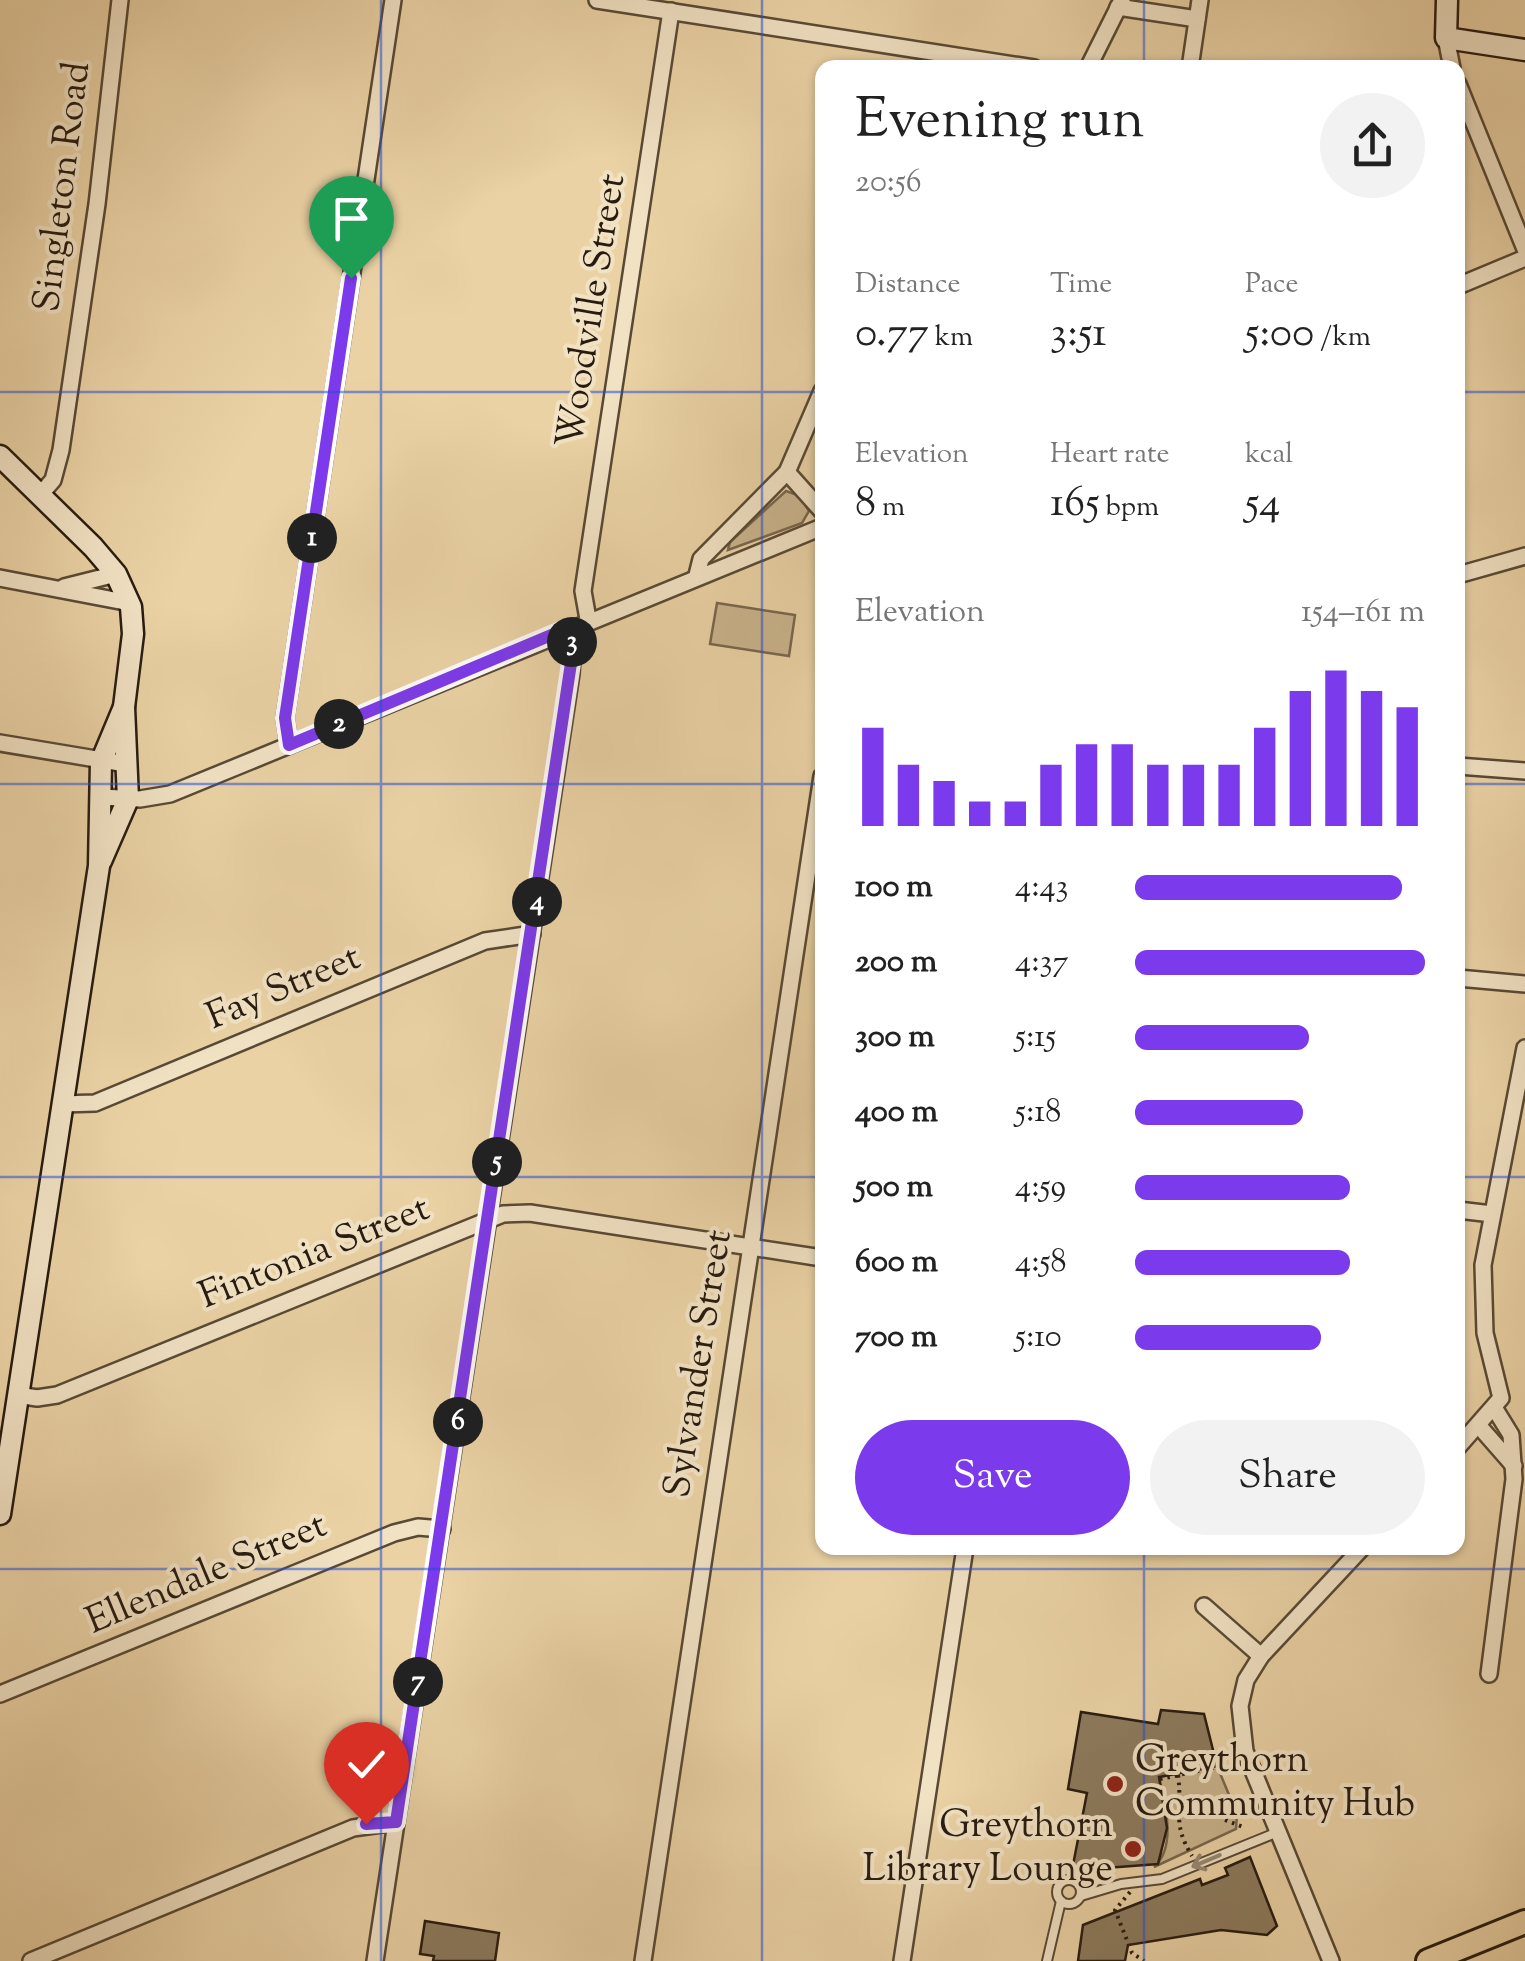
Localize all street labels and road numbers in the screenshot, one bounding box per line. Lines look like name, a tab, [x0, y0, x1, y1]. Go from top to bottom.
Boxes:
street label: Singleton Road	[22, 59, 106, 315]
street label: Woodville Street	[545, 170, 641, 452]
street label: Fay Street	[199, 932, 369, 1046]
street label: Fintonia Street	[192, 1183, 438, 1325]
street label: Sylvander Street	[652, 1226, 748, 1502]
street label: Ellendale Street	[78, 1500, 336, 1650]

